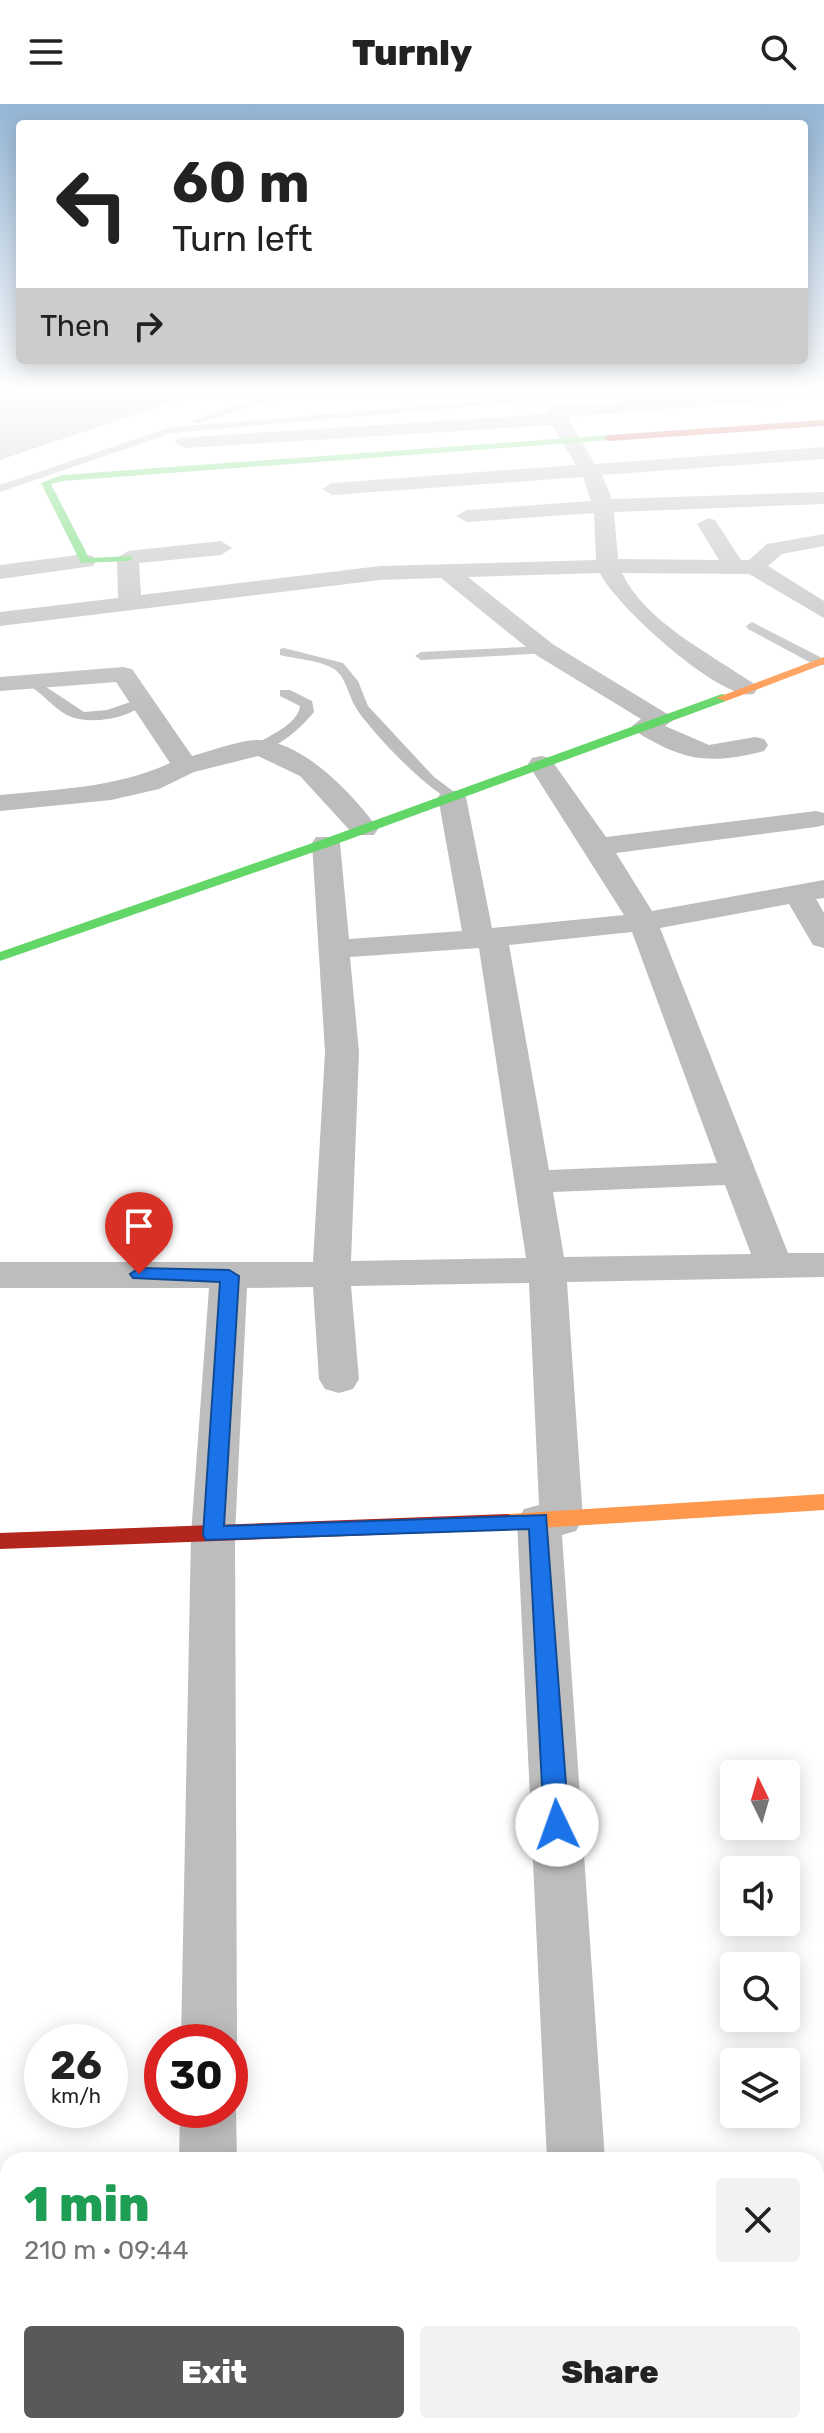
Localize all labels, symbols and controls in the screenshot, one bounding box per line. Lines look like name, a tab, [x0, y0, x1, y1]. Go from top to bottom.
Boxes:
icon: menu	[24, 30, 68, 74]
icon: search	[756, 30, 800, 74]
text: Turnly	[352, 31, 472, 74]
text: 60 m	[172, 150, 310, 216]
icon: left	[40, 152, 144, 256]
text: Turn left	[172, 217, 313, 260]
icon: right	[126, 304, 170, 348]
text: Then	[40, 308, 110, 344]
pin	[105, 1192, 173, 1274]
icon: arrive	[117, 1204, 161, 1248]
north arrow	[720, 1760, 800, 1840]
map controls	[720, 1760, 800, 2128]
position arrow	[515, 1783, 599, 1867]
button: sound	[720, 1856, 800, 1936]
button: search	[720, 1952, 800, 2032]
speed limit sign: 30	[144, 2024, 248, 2128]
text: 26	[50, 2042, 102, 2089]
button: layers	[720, 2048, 800, 2128]
text: km/h	[51, 2084, 101, 2108]
text: 1 min	[24, 2176, 150, 2233]
button: close	[716, 2178, 800, 2262]
text: 210 m · 09:44	[24, 2235, 189, 2266]
button: Exit	[24, 2326, 404, 2418]
button: Share	[420, 2326, 800, 2418]

